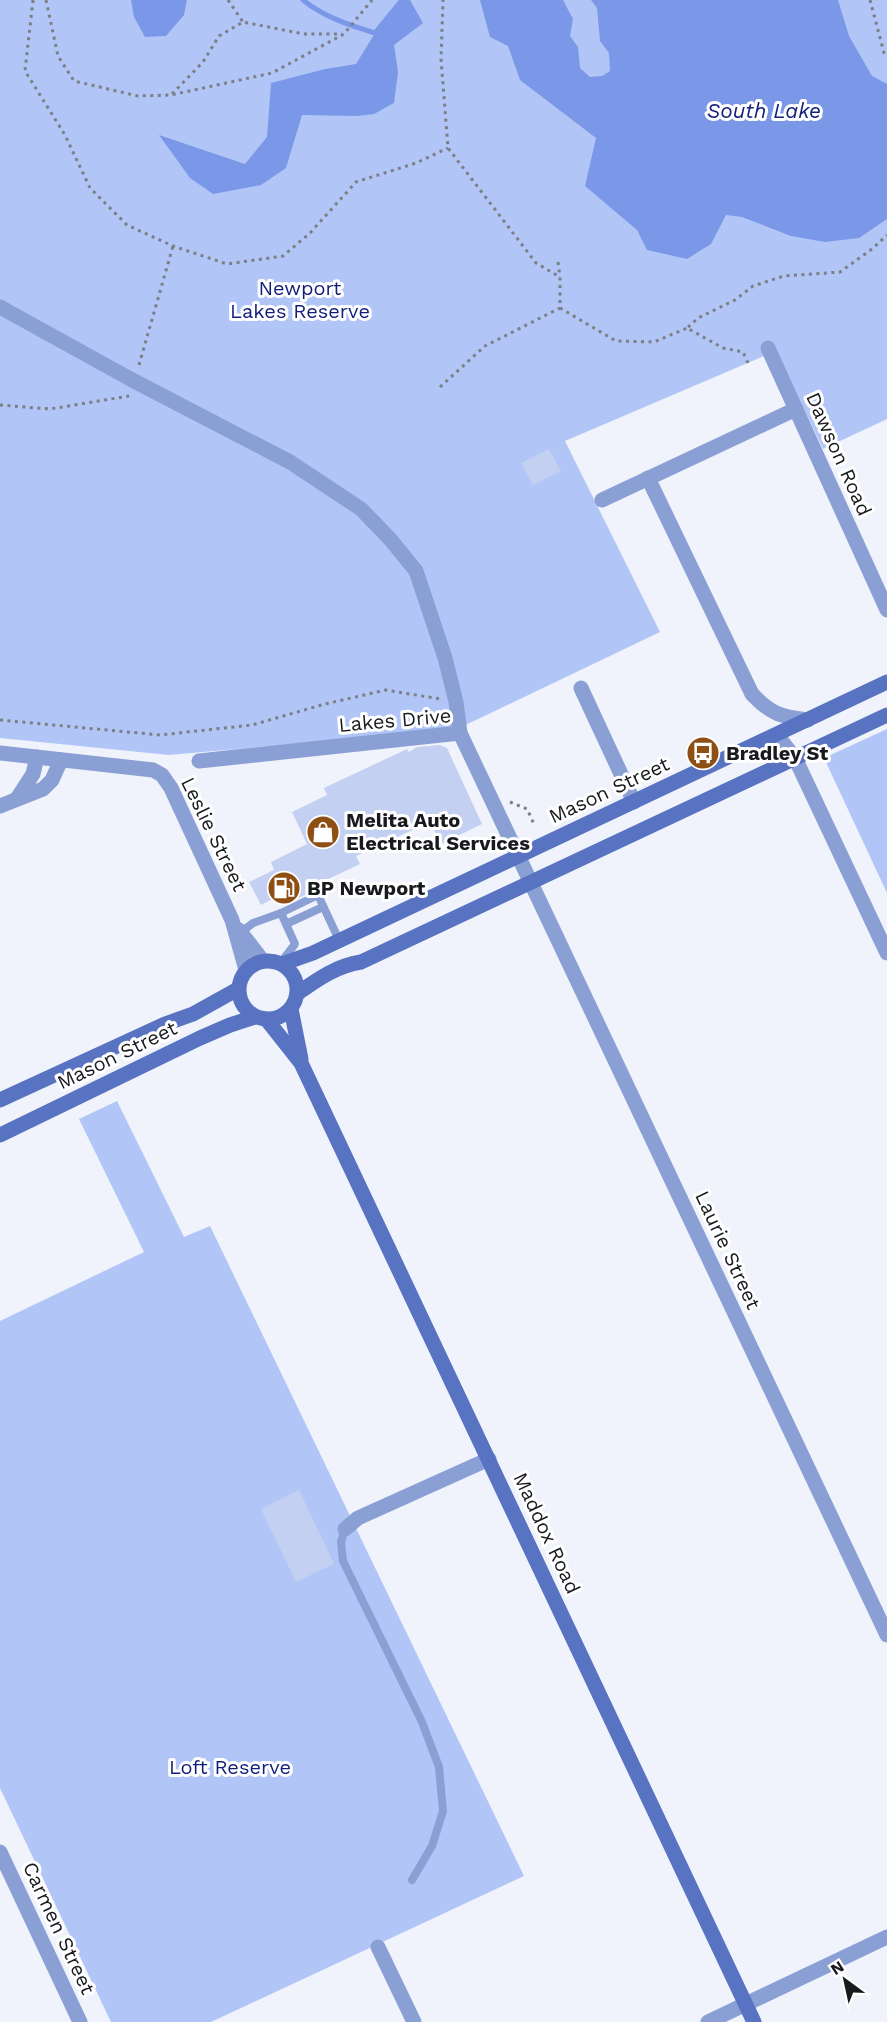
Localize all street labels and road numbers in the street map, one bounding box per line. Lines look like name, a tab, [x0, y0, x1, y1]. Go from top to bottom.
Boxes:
street label: Dawson Road	[801, 389, 877, 519]
street label: Lakes Drive	[338, 703, 452, 737]
street label: Mason Street	[545, 751, 674, 828]
street label: Leslie Street	[176, 773, 252, 895]
street label: Mason Street	[53, 1015, 181, 1094]
street label: Laurie Street	[690, 1187, 766, 1313]
street label: Maddox Road	[508, 1469, 586, 1597]
street label: Carmen Street	[18, 1858, 100, 1999]

